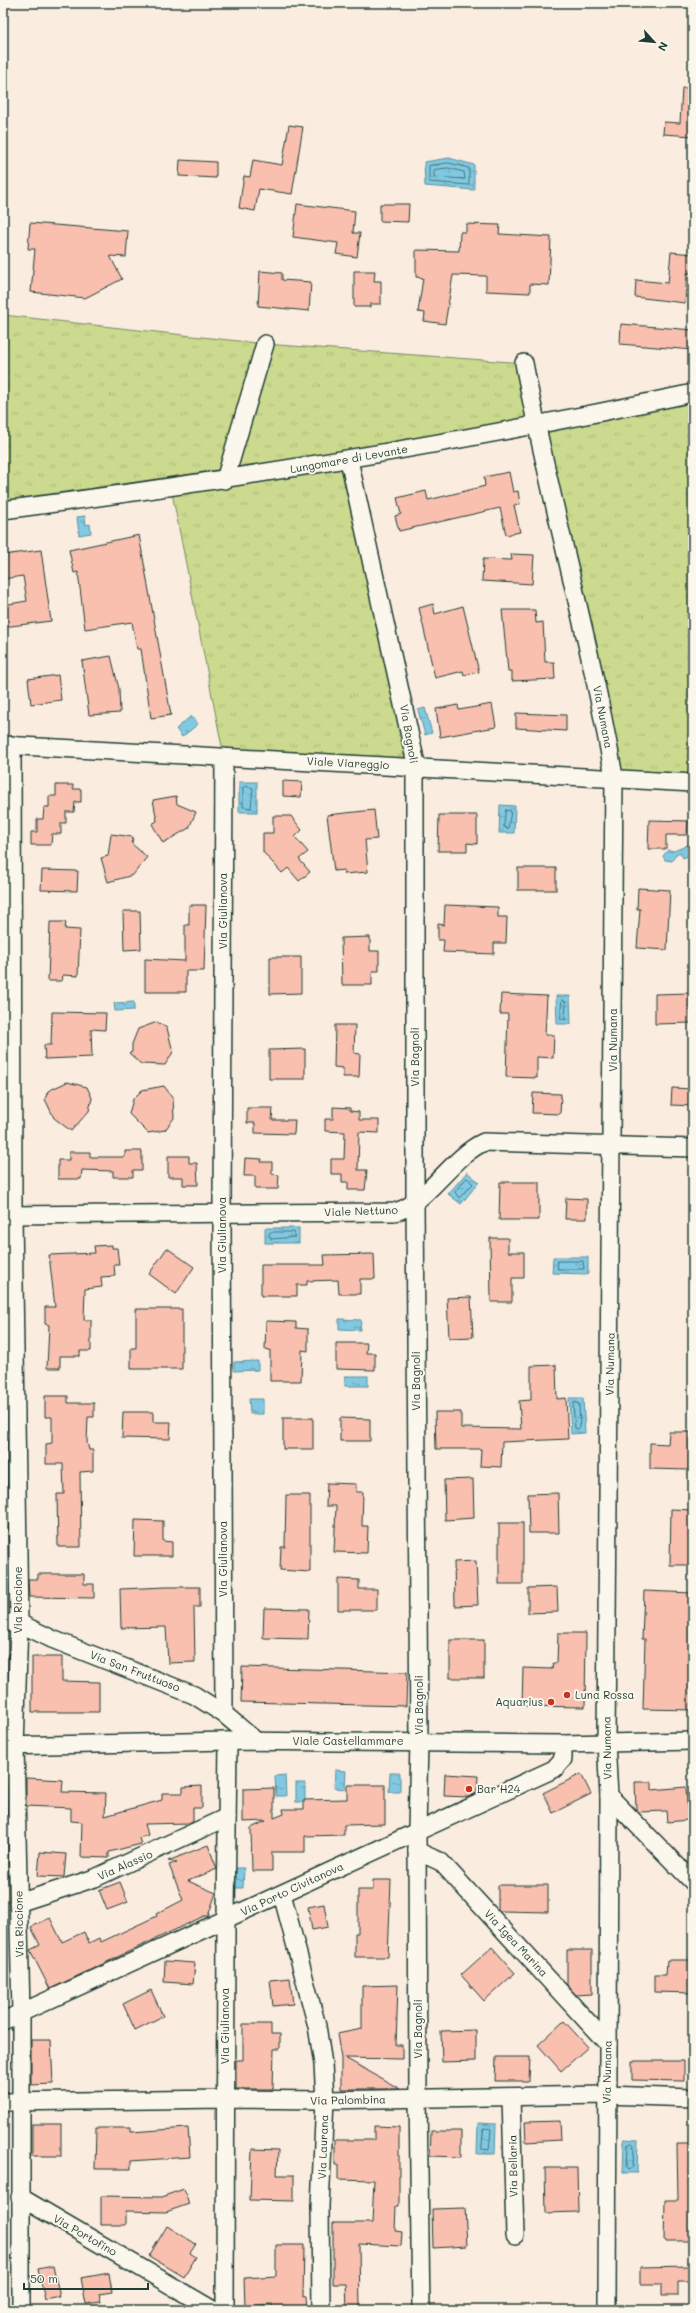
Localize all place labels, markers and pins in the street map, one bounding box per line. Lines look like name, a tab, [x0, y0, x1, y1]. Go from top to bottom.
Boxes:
place label: Luna Rossa	[575, 1687, 635, 1702]
marker: Luna Rossa	[562, 1690, 572, 1700]
place label: Aquarius	[495, 1694, 543, 1709]
marker: Aquarius	[546, 1697, 556, 1707]
place label: Bar H24	[477, 1781, 521, 1796]
marker: Bar H24	[464, 1784, 474, 1794]

